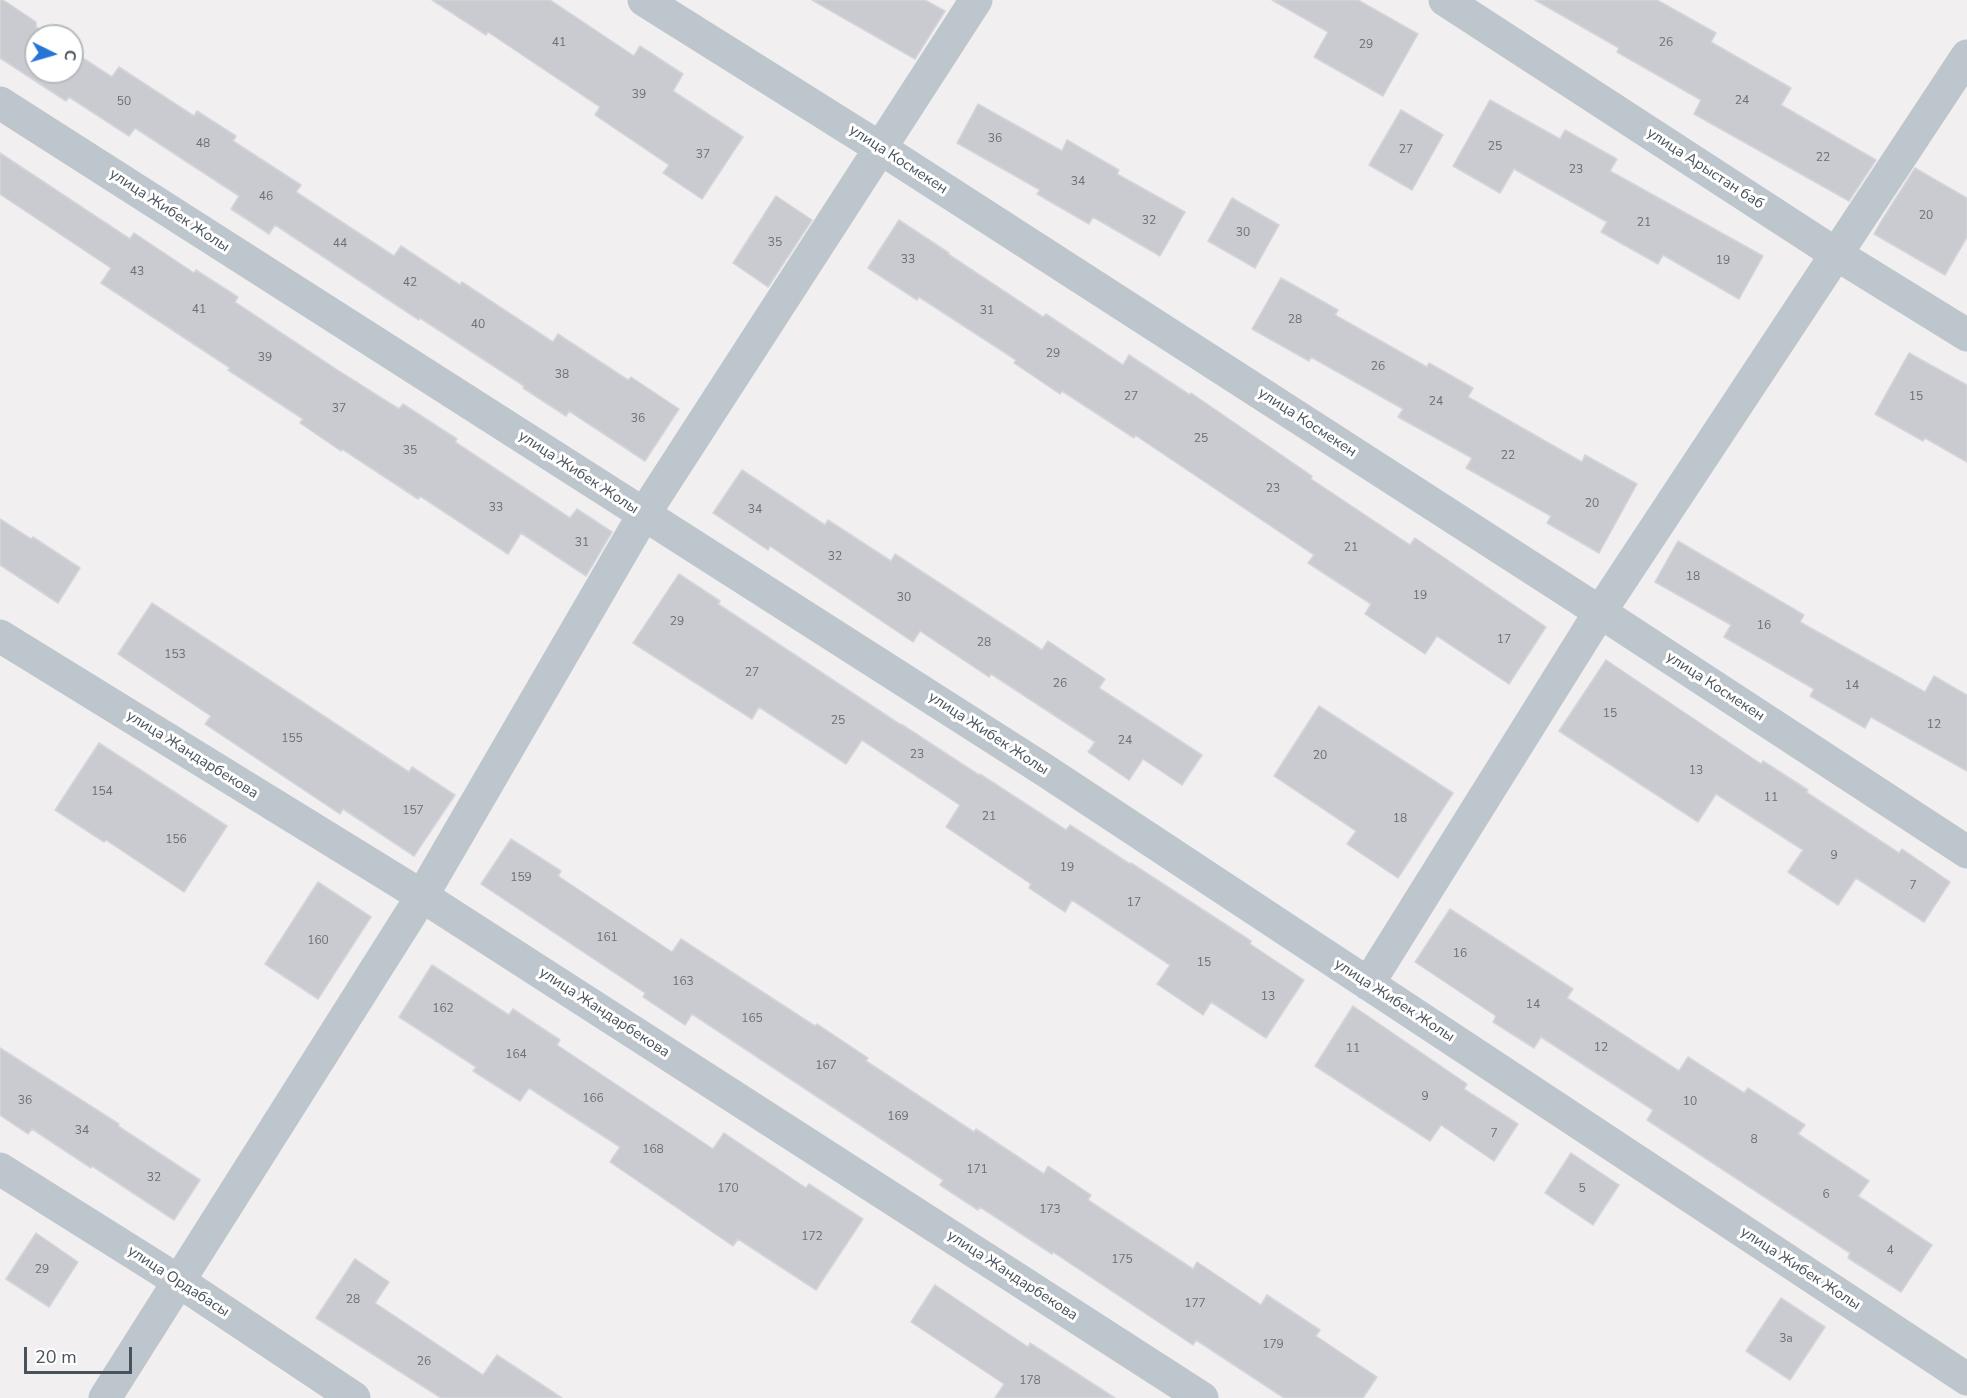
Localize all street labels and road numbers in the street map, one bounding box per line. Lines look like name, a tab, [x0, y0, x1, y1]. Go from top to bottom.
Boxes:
street label: улица Космекен	[845, 122, 951, 198]
street label: улица Арыстан баб	[1643, 124, 1767, 214]
street label: улица Жибек Жолы	[106, 165, 232, 257]
street label: улица Космекен	[1254, 385, 1360, 461]
street label: улица Жибек Жолы	[515, 427, 641, 519]
street label: улица Космекен	[1662, 649, 1768, 725]
street label: улица Жибек Жолы	[925, 688, 1051, 780]
street label: улица Жандарбекова	[123, 707, 261, 803]
street label: улица Жибек Жолы	[1331, 955, 1457, 1047]
street label: улица Жандарбекова	[535, 964, 673, 1062]
street label: улица Жибек Жолы	[1737, 1223, 1863, 1315]
street label: улица Жандарбекова	[943, 1227, 1081, 1325]
street label: улица Ордабасы	[124, 1242, 232, 1322]

